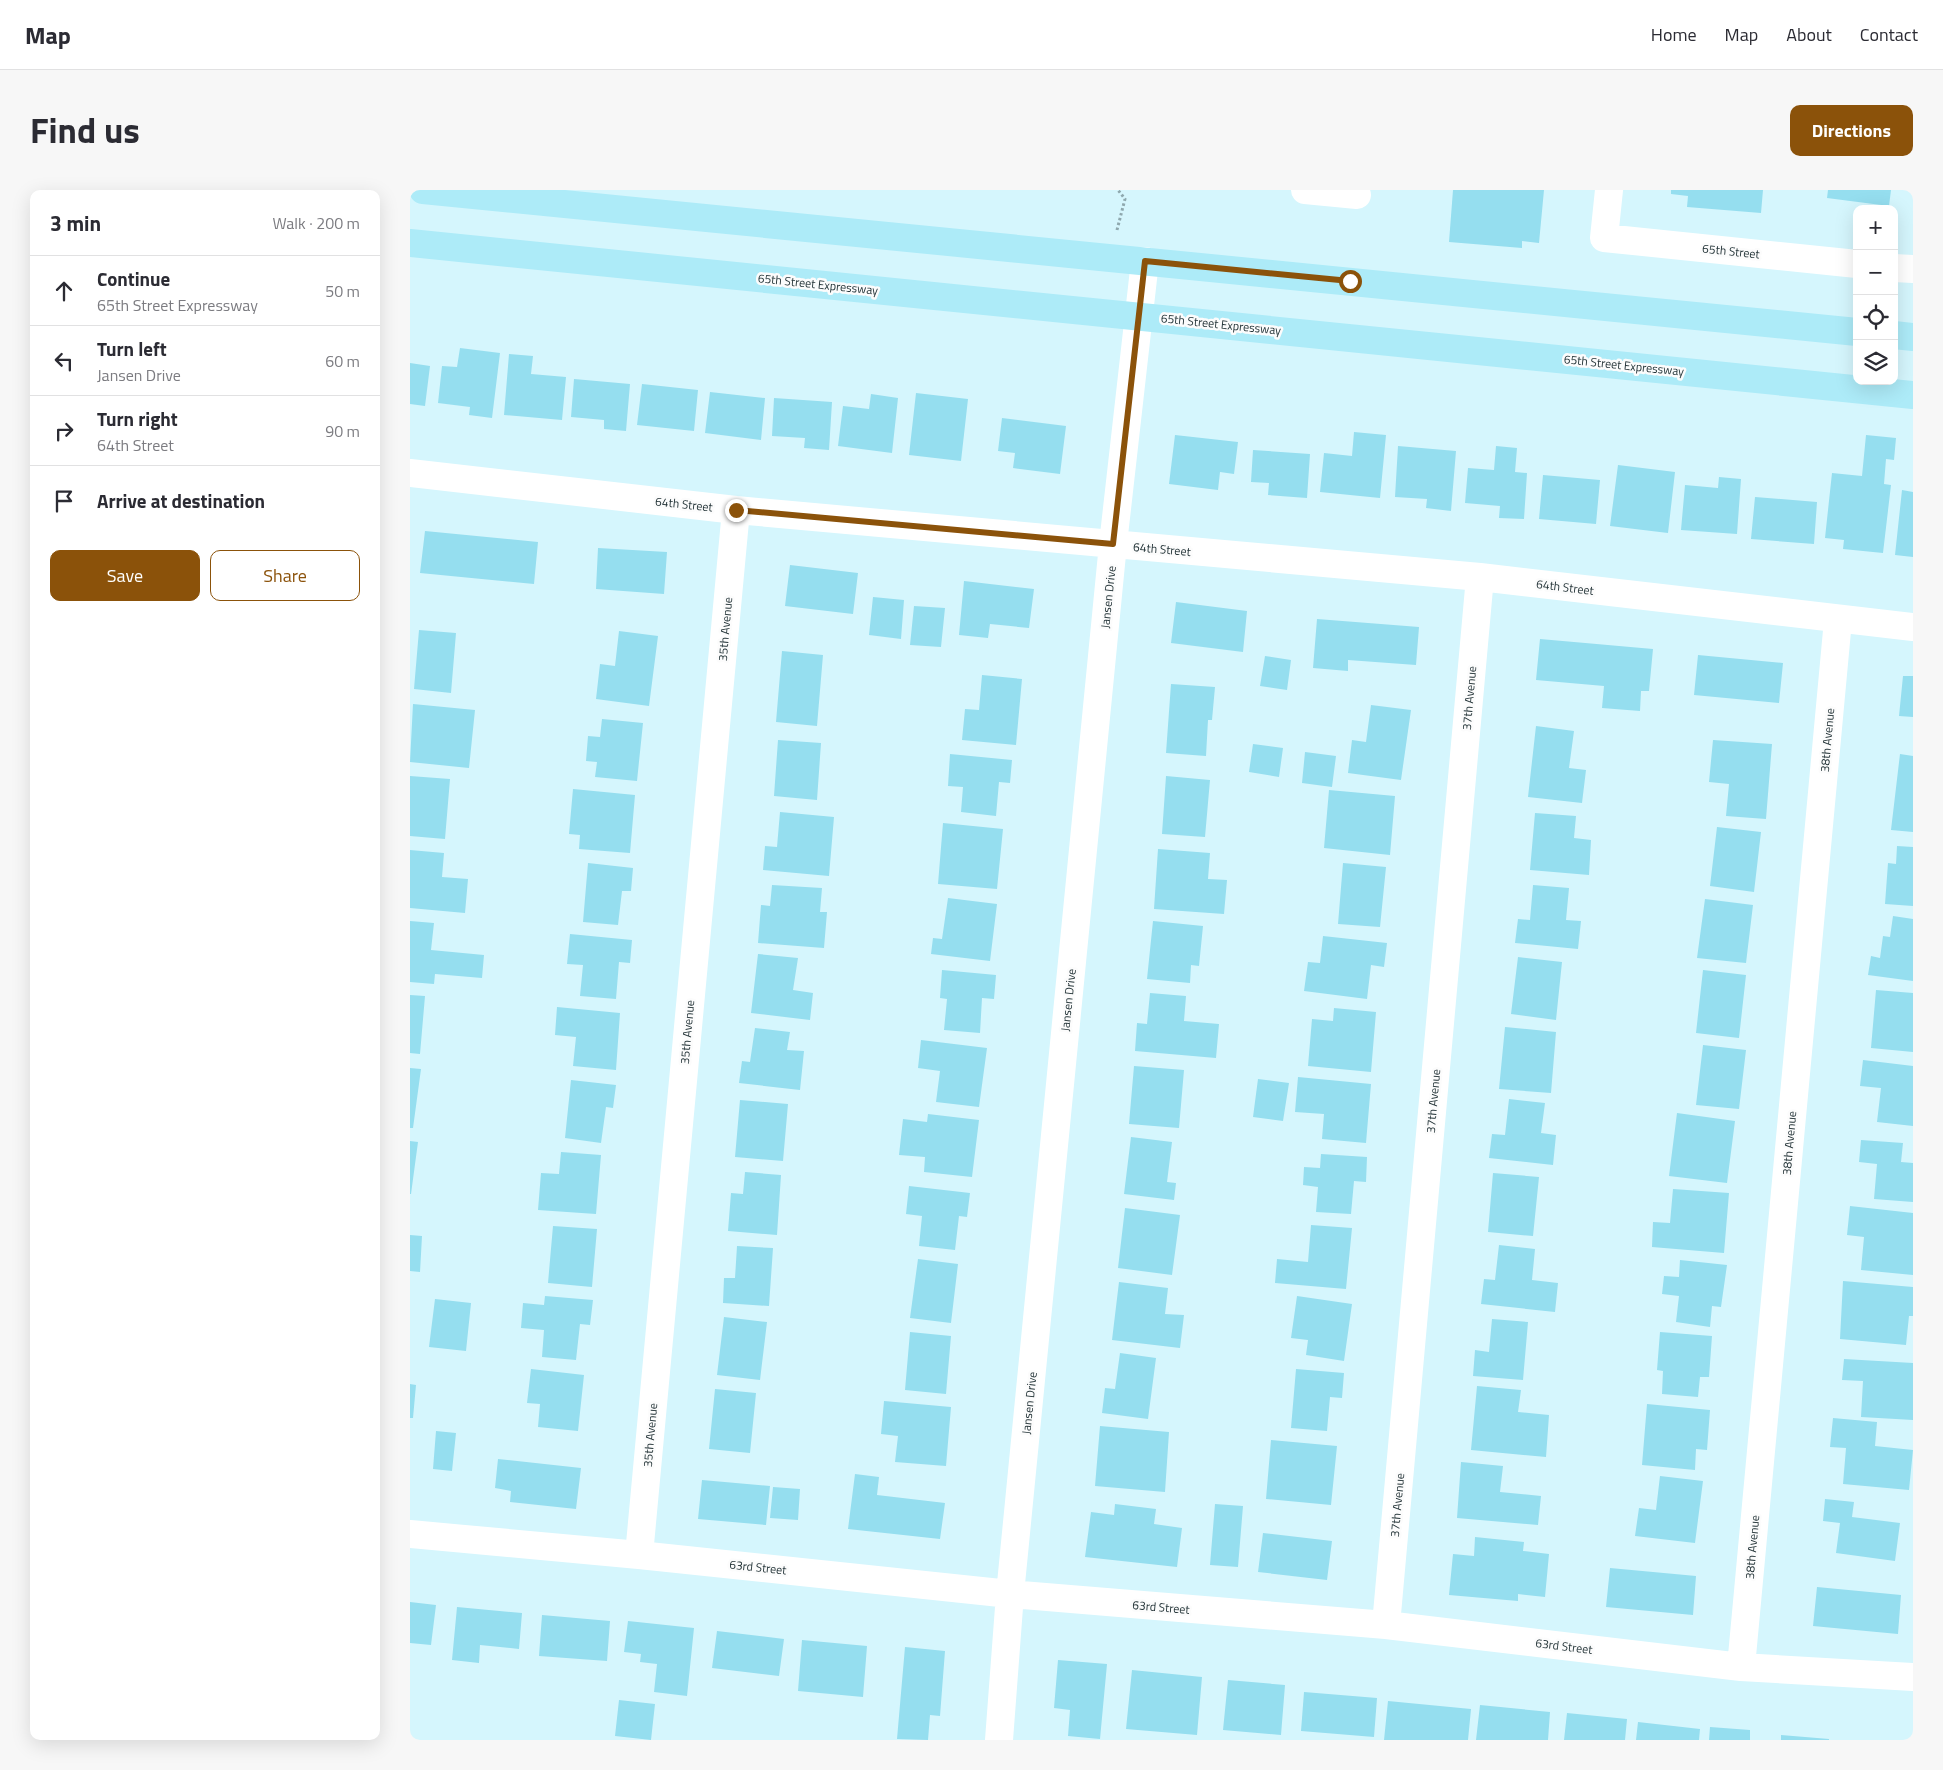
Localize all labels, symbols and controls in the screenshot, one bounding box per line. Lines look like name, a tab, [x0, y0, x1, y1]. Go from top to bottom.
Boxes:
text: Map	[25, 17, 71, 53]
text: Home	[1651, 21, 1697, 48]
text: Map	[1725, 21, 1758, 48]
text: About	[1786, 21, 1832, 48]
text: Contact	[1860, 21, 1918, 48]
text: Find us	[30, 103, 140, 157]
button: Directions	[1790, 105, 1913, 156]
map controls	[1853, 205, 1898, 385]
button: +	[1853, 205, 1898, 250]
text: 3 min	[50, 207, 101, 239]
text: Walk · 200 m	[272, 211, 360, 235]
street label: 65th Street	[1701, 239, 1761, 264]
button: −	[1853, 250, 1898, 295]
text: Continue	[97, 264, 170, 293]
street label: 65th Street Expressway	[757, 268, 879, 300]
route start	[1339, 270, 1362, 293]
icon: ahead	[50, 277, 78, 305]
text: 50 m	[325, 279, 360, 303]
text: 65th Street Expressway	[97, 293, 258, 317]
button: locate	[1853, 295, 1898, 340]
street label: 65th Street Expressway	[1160, 308, 1282, 340]
text: Turn left	[97, 334, 167, 363]
button: layers	[1853, 340, 1898, 385]
icon: left	[50, 347, 78, 375]
text: 60 m	[325, 349, 360, 373]
street label: 65th Street Expressway	[1563, 349, 1685, 381]
text: Jansen Drive	[97, 363, 181, 387]
text: Turn right	[97, 404, 178, 433]
icon: right	[50, 417, 78, 445]
text: 90 m	[325, 419, 360, 443]
text: 64th Street	[97, 433, 174, 457]
text: Arrive at destination	[97, 486, 265, 515]
icon: arrive	[50, 487, 78, 515]
street label: 64th Street	[654, 492, 714, 517]
route end	[725, 499, 748, 522]
street label: 64th Street	[1132, 537, 1192, 561]
button: Save	[50, 550, 200, 601]
button: Share	[210, 550, 360, 601]
street label: Jansen Drive	[1095, 565, 1121, 629]
street label: 64th Street	[1535, 574, 1596, 600]
street label: 35th Avenue	[713, 596, 737, 662]
street label: 37th Avenue	[1457, 665, 1481, 731]
street label: 38th Avenue	[1815, 707, 1839, 773]
street label: Jansen Drive	[1055, 968, 1081, 1032]
street label: 35th Avenue	[675, 999, 699, 1065]
street label: 37th Avenue	[1421, 1068, 1445, 1134]
street label: 38th Avenue	[1777, 1110, 1801, 1176]
street label: Jansen Drive	[1016, 1371, 1042, 1435]
street label: 35th Avenue	[638, 1402, 662, 1468]
street label: 37th Avenue	[1385, 1472, 1409, 1538]
street label: 38th Avenue	[1740, 1514, 1764, 1580]
street label: 63rd Street	[728, 1555, 788, 1580]
street label: 63rd Street	[1132, 1595, 1191, 1619]
street label: 63rd Street	[1534, 1633, 1594, 1659]

